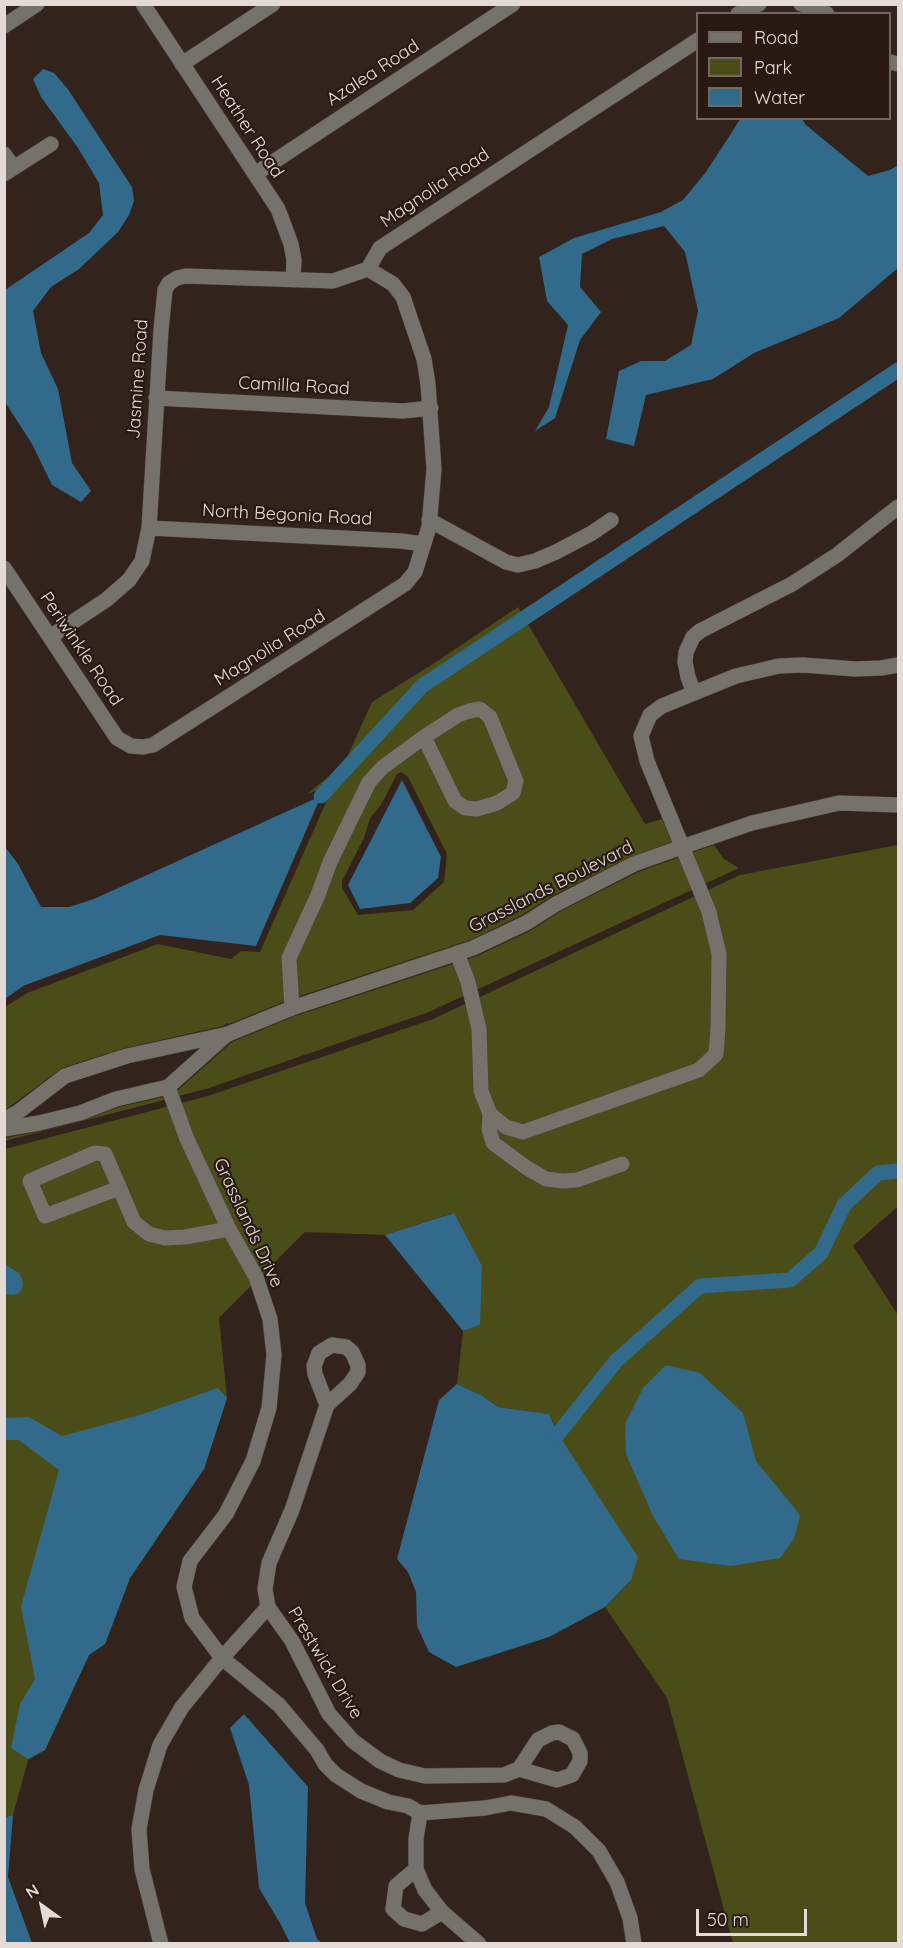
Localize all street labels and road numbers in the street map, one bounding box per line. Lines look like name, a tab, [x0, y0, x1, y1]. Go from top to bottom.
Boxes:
street label: Azalea Road	[323, 35, 423, 111]
street label: Heather Road	[206, 72, 288, 182]
street label: Magnolia Road	[376, 144, 494, 232]
street label: Jasmine Road	[123, 318, 153, 440]
street label: Camilla Road	[238, 372, 350, 400]
street label: North Begonia Road	[201, 500, 373, 530]
street label: Periwinkle Road	[35, 588, 127, 710]
street label: Magnolia Road	[211, 605, 329, 691]
street label: Grasslands Boulevard	[465, 836, 637, 938]
street label: Grasslands Drive	[209, 1155, 287, 1291]
street label: Prestwick Drive	[283, 1603, 367, 1723]

